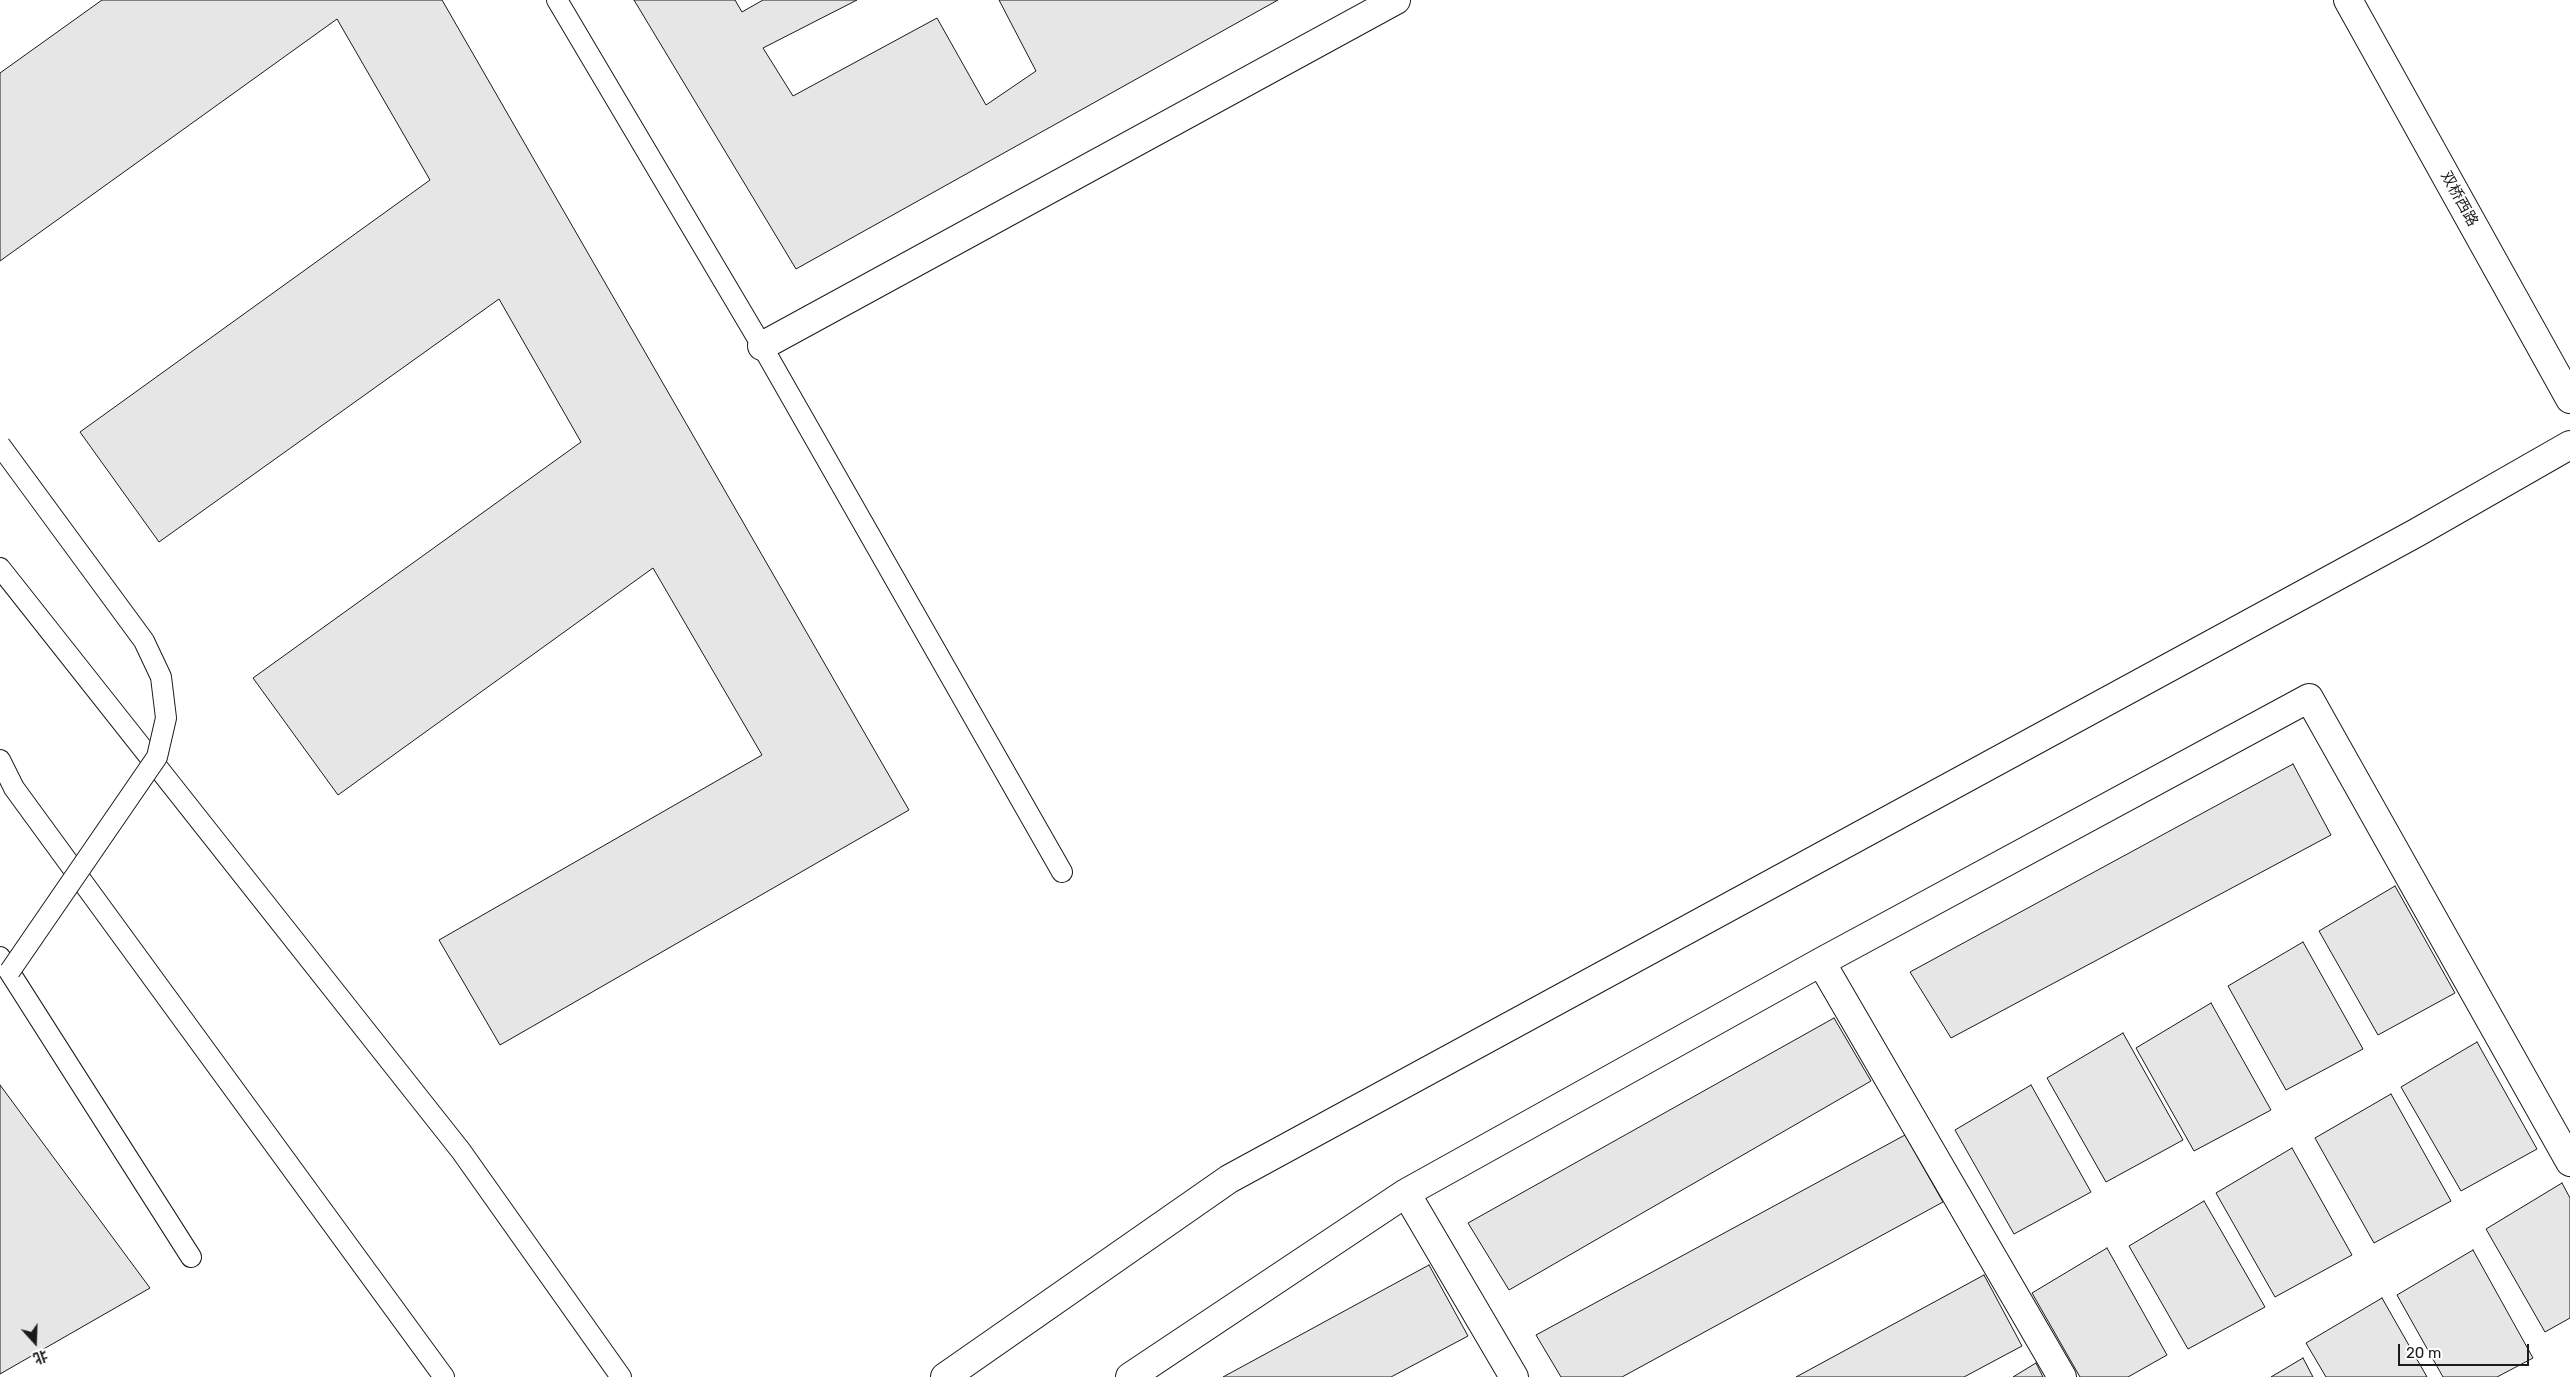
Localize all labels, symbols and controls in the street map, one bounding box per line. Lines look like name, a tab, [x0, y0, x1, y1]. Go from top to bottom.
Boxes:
street label: 双桥西路	[2437, 168, 2481, 230]
north arrow	[10, 1317, 60, 1367]
scale bar	[2400, 1334, 2531, 1366]
text: 20 m	[2406, 1344, 2441, 1362]
text: 北	[31, 1346, 50, 1367]

